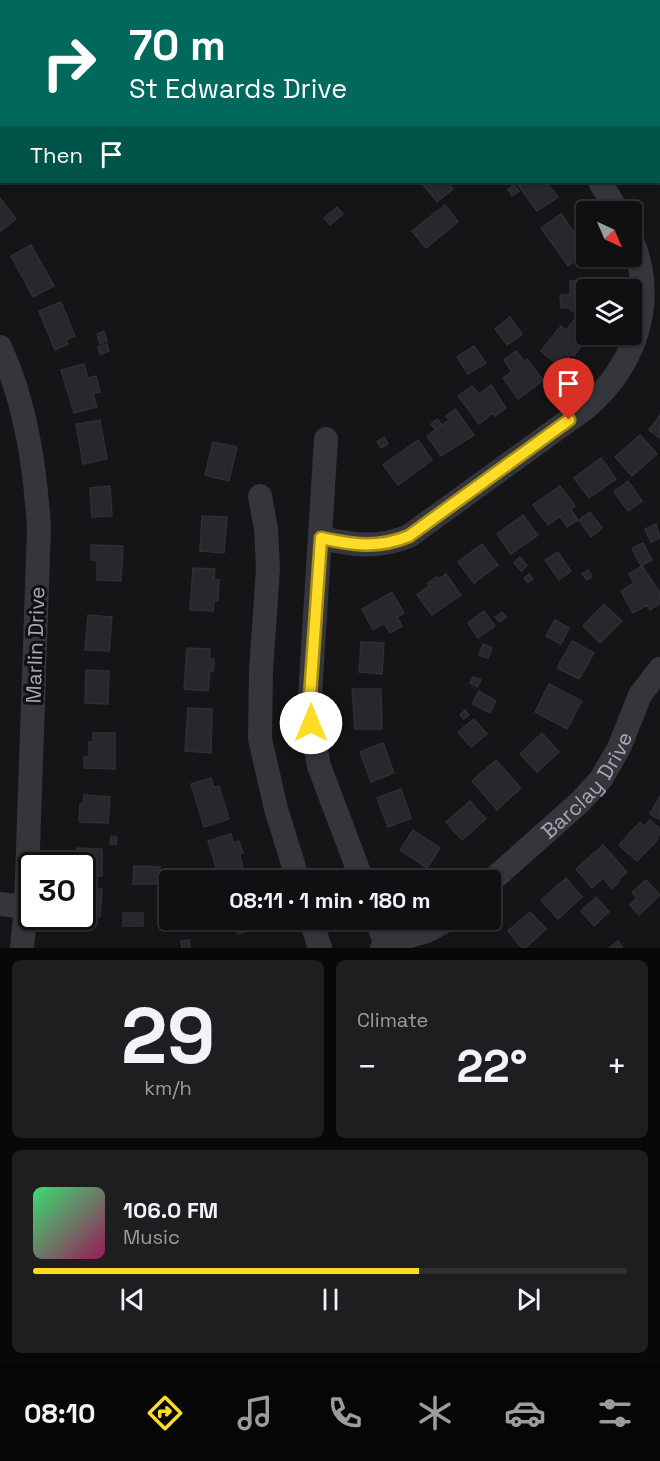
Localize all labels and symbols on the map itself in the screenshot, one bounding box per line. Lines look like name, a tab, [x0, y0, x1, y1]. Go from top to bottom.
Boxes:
north arrow	[576, 201, 642, 267]
pin	[543, 358, 594, 420]
street label: Marlin Drive	[19, 586, 51, 704]
position arrow	[279, 691, 343, 755]
street label: Barclay Drive	[535, 728, 638, 844]
speed limit sign: 30	[18, 852, 96, 930]

